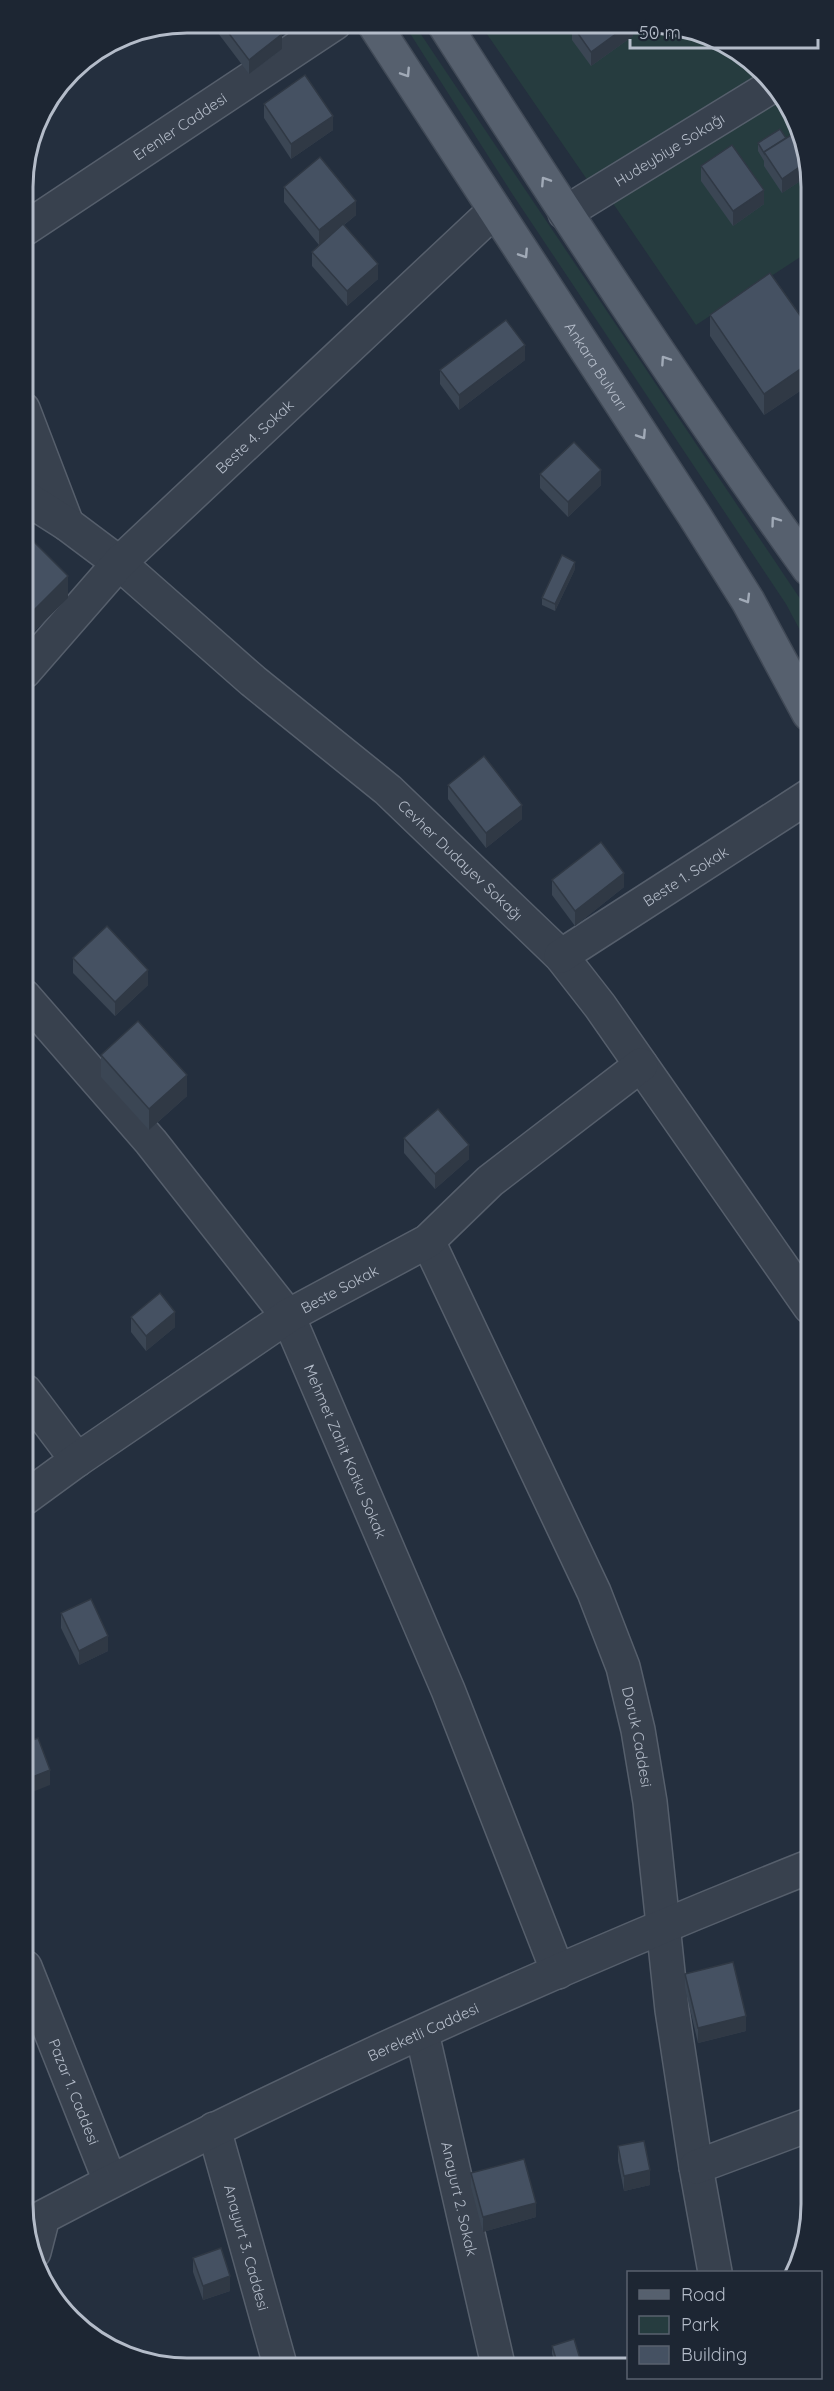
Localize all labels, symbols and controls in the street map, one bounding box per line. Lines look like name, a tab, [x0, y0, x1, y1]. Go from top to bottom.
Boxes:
scale bar	[630, 12, 818, 50]
text: 50 m	[639, 21, 681, 44]
one-way arrow	[399, 66, 410, 77]
street label: Erenler Caddesi	[129, 88, 230, 164]
street label: Hudeybiye Sokağı	[610, 108, 728, 190]
one-way arrow	[541, 177, 552, 188]
one-way arrow	[517, 247, 528, 258]
street label: Ankara Bulvarı	[561, 318, 632, 414]
one-way arrow	[661, 356, 672, 367]
street label: Beste 4. Sokak	[211, 395, 297, 477]
one-way arrow	[635, 428, 646, 439]
one-way arrow	[771, 517, 782, 528]
one-way arrow	[739, 593, 751, 603]
street label: Cevher Dudayev Sokağı	[394, 795, 527, 924]
street label: Beste 1. Sokak	[639, 841, 732, 910]
street label: Beste Sokak	[297, 1260, 381, 1317]
street label: Mehmet Zahit Kotku Sokak	[300, 1361, 391, 1541]
street label: Doruk Caddesi	[618, 1684, 657, 1788]
street label: Bereketli Caddesi	[364, 1998, 481, 2065]
street label: Pazar 1. Caddesi	[45, 2036, 104, 2147]
street label: Anayurt 2. Sokak	[438, 2139, 482, 2258]
street label: Anayurt 3. Caddesi	[220, 2182, 274, 2313]
legend	[627, 2271, 822, 2379]
text: Road	[681, 2283, 726, 2306]
text: Park	[681, 2313, 719, 2336]
text: Building	[681, 2343, 747, 2366]

